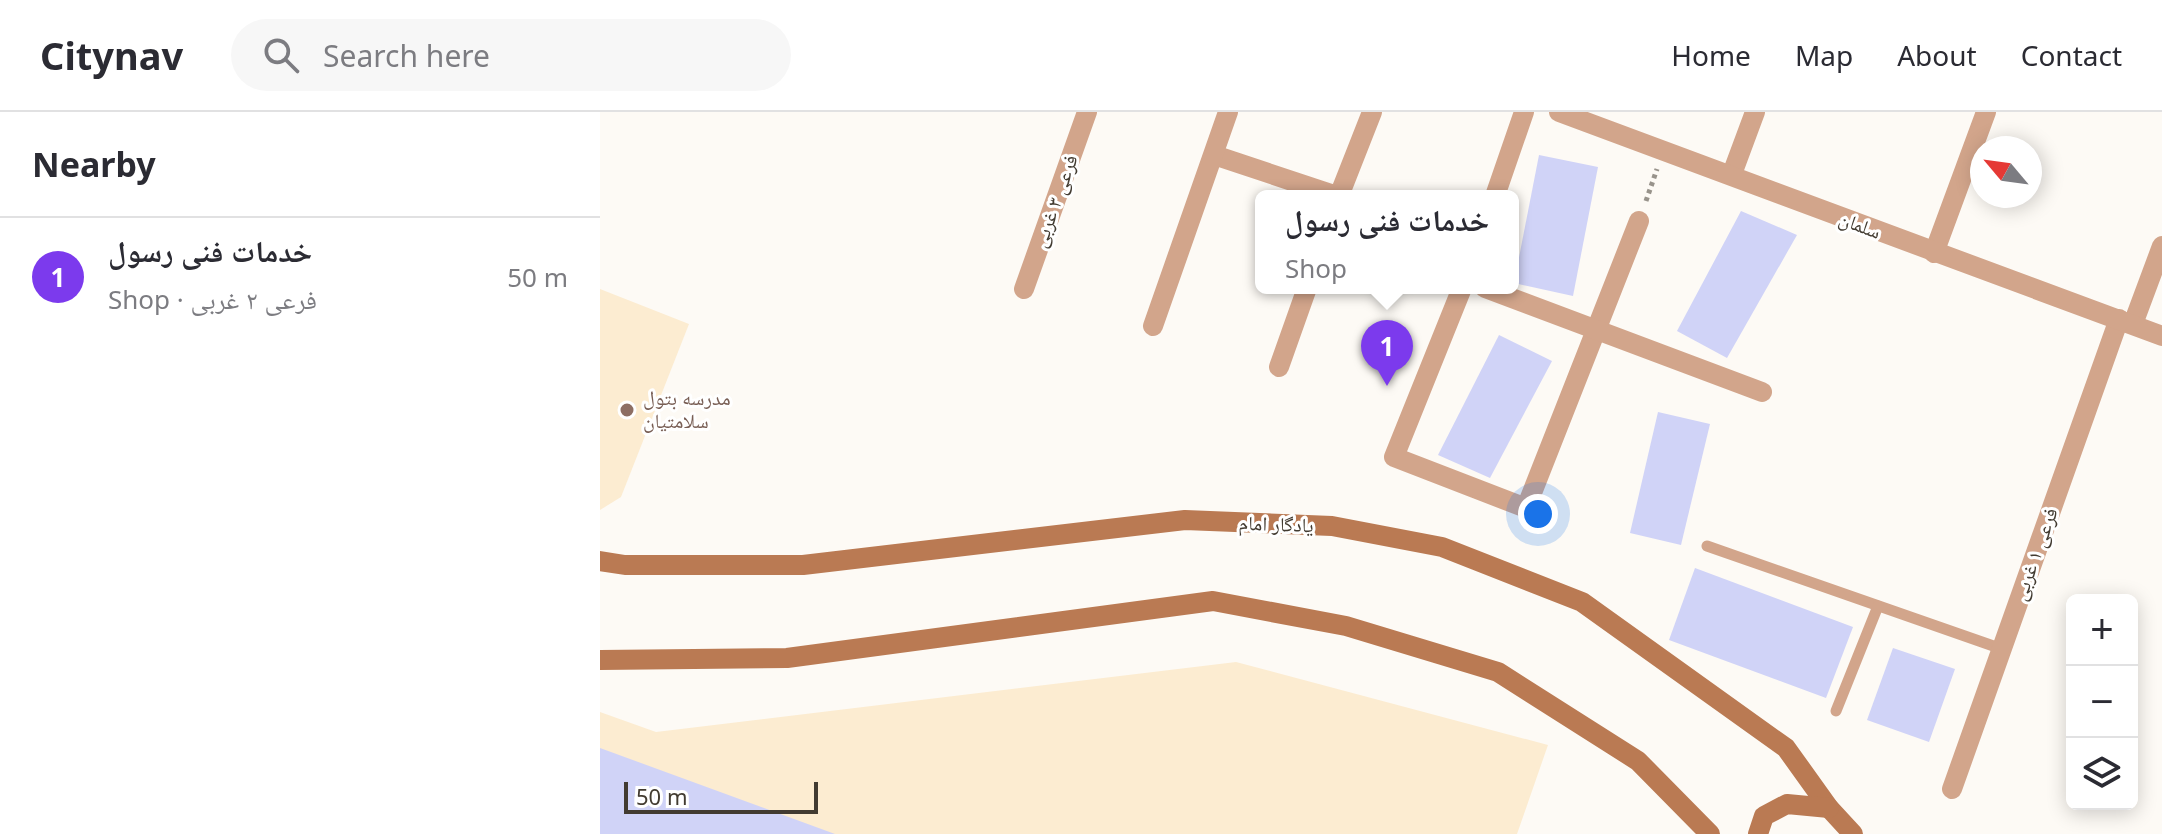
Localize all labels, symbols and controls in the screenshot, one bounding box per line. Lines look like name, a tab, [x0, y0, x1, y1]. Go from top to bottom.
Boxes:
search box	[231, 19, 791, 91]
text: Citynav	[40, 29, 183, 81]
icon: search	[259, 33, 303, 77]
text: Search here	[323, 35, 490, 76]
text: Home	[1671, 36, 1751, 74]
text: Map	[1795, 36, 1853, 74]
text: About	[1897, 36, 1977, 74]
text: Contact	[2021, 36, 2122, 74]
north arrow	[1970, 136, 2042, 208]
text: Nearby	[32, 141, 156, 187]
street label: فرعی ۳ غربی	[1025, 151, 1084, 251]
popup	[1255, 190, 1519, 294]
text: خدمات فنی رسول	[1285, 199, 1489, 240]
street label: سلمان	[1835, 204, 1885, 245]
text: خدمات فنی رسول	[108, 230, 312, 271]
text: Shop	[1285, 250, 1347, 286]
text: 1	[51, 259, 65, 295]
text: 50 m	[507, 259, 568, 295]
text: Shop · فرعی ۲ غربی	[108, 281, 317, 317]
pin: 1	[1361, 320, 1413, 386]
place label: مدرسه بتول سلامتیان	[643, 384, 731, 434]
marker: مدرسه بتول سلامتیان	[618, 401, 636, 419]
your location	[1518, 494, 1558, 534]
street label: فرعی ۱ غربی	[2005, 504, 2064, 604]
street label: یادگار امام	[1238, 509, 1314, 539]
map controls	[2066, 594, 2138, 810]
button: +	[2066, 594, 2138, 666]
button: −	[2066, 666, 2138, 738]
button: layers	[2066, 738, 2138, 810]
scale bar	[624, 778, 818, 814]
text: 50 m	[636, 781, 687, 811]

